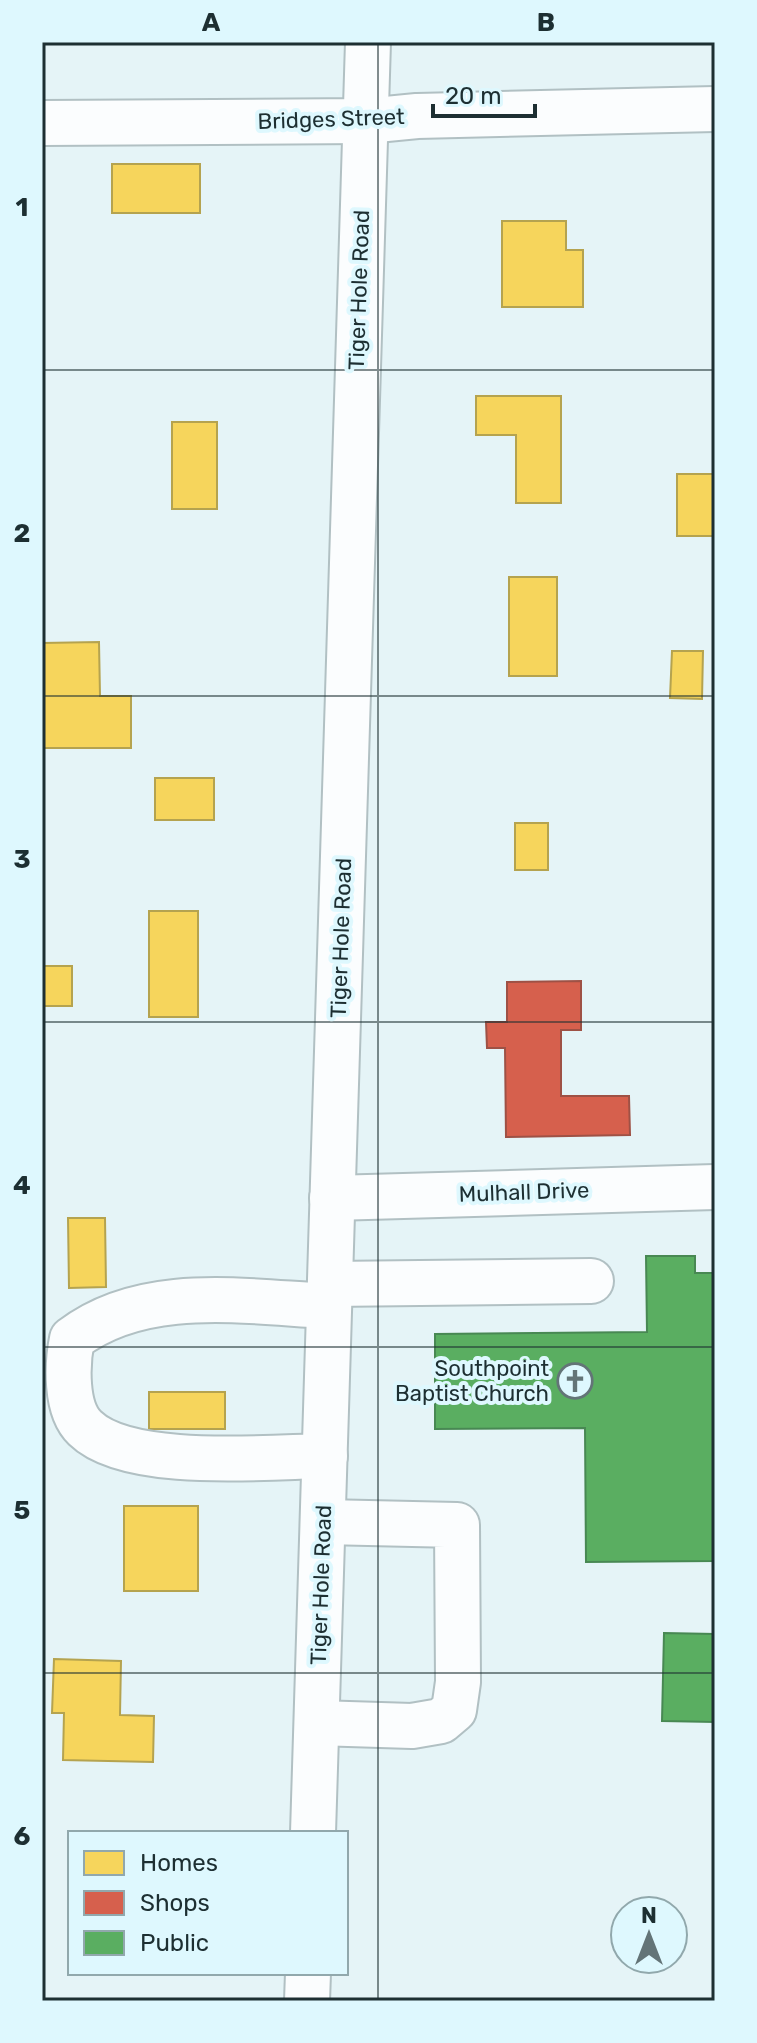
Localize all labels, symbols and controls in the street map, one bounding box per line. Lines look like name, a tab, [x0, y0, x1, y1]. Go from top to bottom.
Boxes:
text: A	[202, 7, 221, 38]
text: B	[537, 7, 555, 38]
scale bar	[433, 68, 535, 118]
text: 20 m	[445, 82, 502, 110]
street label: Bridges Street	[257, 103, 405, 135]
text: 1	[16, 192, 28, 223]
street label: Tiger Hole Road	[343, 209, 375, 371]
text: 2	[14, 518, 30, 549]
text: 3	[13, 844, 31, 875]
street label: Tiger Hole Road	[325, 857, 357, 1019]
text: 4	[13, 1170, 31, 1201]
street label: Mulhall Drive	[458, 1176, 590, 1208]
place label: Southpoint Baptist Church	[395, 1355, 549, 1407]
church icon: Southpoint Baptist Church	[556, 1362, 594, 1400]
text: 5	[14, 1495, 30, 1526]
street label: Tiger Hole Road	[305, 1504, 337, 1666]
text: 6	[14, 1821, 31, 1852]
legend	[68, 1831, 348, 1975]
text: Homes	[140, 1849, 218, 1877]
text: Shops	[140, 1889, 210, 1917]
north arrow	[609, 1895, 689, 1975]
text: N	[641, 1902, 657, 1929]
text: Public	[140, 1929, 209, 1957]

